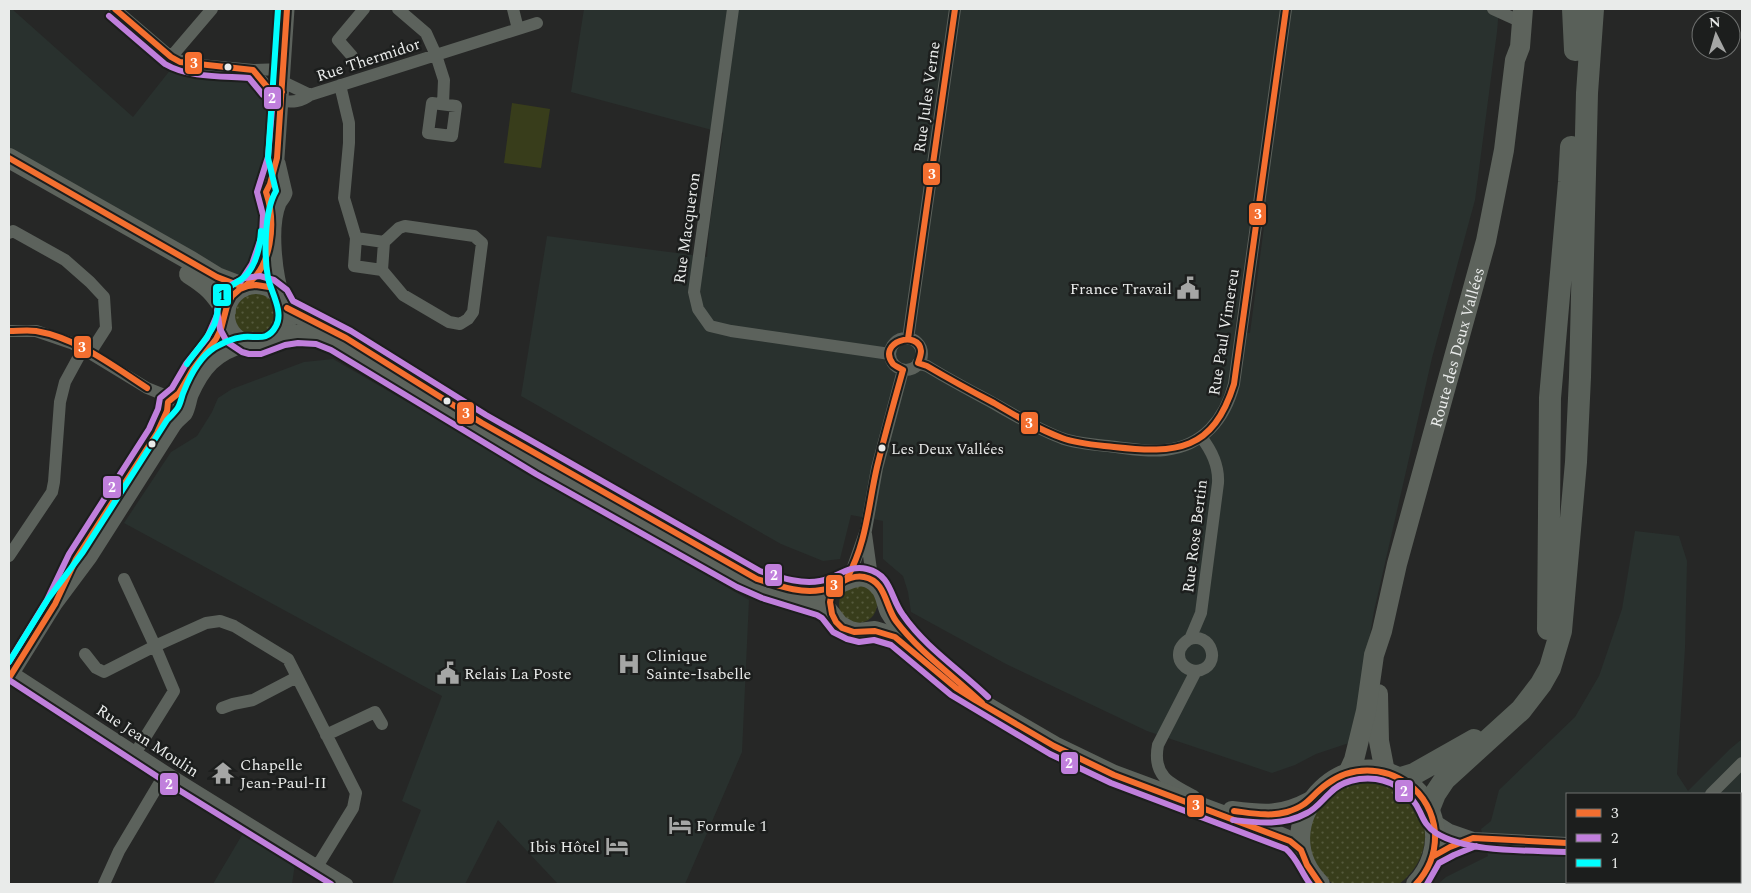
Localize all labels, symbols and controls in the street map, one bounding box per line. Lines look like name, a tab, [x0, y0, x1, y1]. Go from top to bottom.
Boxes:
north arrow	[1691, 10, 1741, 60]
text: N	[1708, 12, 1722, 34]
street label: Rue Thermidor	[313, 32, 423, 88]
street label: Rue Jules Verne	[907, 40, 947, 154]
line badge: 3	[184, 51, 203, 75]
text: 3	[190, 53, 198, 74]
unlabelled marker	[223, 62, 233, 72]
line badge: 2	[263, 86, 282, 110]
text: 2	[268, 88, 276, 109]
line badge: 3	[922, 162, 941, 186]
text: 3	[928, 164, 936, 185]
street label: Rue Macqueron	[667, 171, 707, 285]
line badge: 3	[1248, 202, 1267, 226]
text: 3	[1254, 204, 1262, 225]
street label: Route des Deux Vallées	[1424, 265, 1491, 430]
street label: Rue Paul Vimereu	[1202, 267, 1246, 397]
public building icon: France Travail	[1175, 275, 1201, 301]
place label: France Travail	[1070, 277, 1172, 301]
line badge: 1	[212, 283, 232, 307]
text: 1	[218, 285, 226, 306]
line badge: 3	[73, 335, 92, 359]
text: 3	[78, 337, 86, 358]
unlabelled marker	[442, 396, 452, 406]
line badge: 3	[456, 401, 475, 425]
text: 3	[462, 403, 470, 424]
line badge: 3	[1020, 411, 1039, 435]
text: 3	[1025, 413, 1033, 434]
place label: Les Deux Vallées	[891, 438, 1004, 461]
unlabelled marker	[147, 439, 157, 449]
marker: Les Deux Vallées	[877, 443, 887, 453]
line badge: 2	[102, 475, 122, 499]
text: 2	[108, 477, 116, 498]
street label: Rue Rose Bertin	[1176, 478, 1214, 594]
line badge: 2	[764, 563, 783, 587]
text: 2	[770, 565, 778, 586]
line badge: 3	[825, 574, 844, 598]
text: 3	[830, 575, 838, 596]
place label: Clinique Sainte-Isabelle	[646, 644, 751, 686]
hospital icon: Clinique Sainte-Isabelle	[616, 651, 642, 677]
public building icon: Relais La Poste	[435, 660, 461, 686]
place label: Relais La Poste	[464, 662, 571, 686]
street label: Rue Jean Moulin	[91, 699, 204, 783]
line badge: 2	[1060, 751, 1079, 775]
place label: Chapelle Jean-Paul-II	[240, 753, 327, 795]
text: 2	[1065, 753, 1073, 774]
temple icon: Chapelle Jean-Paul-II	[210, 760, 236, 786]
line badge: 2	[159, 772, 179, 796]
text: 2	[165, 774, 173, 795]
line badge: 2	[1394, 779, 1414, 803]
text: 2	[1400, 781, 1408, 802]
legend	[1566, 793, 1741, 883]
line badge: 3	[1186, 794, 1205, 818]
text: 3	[1192, 795, 1200, 816]
text: 3	[1611, 802, 1619, 825]
hotel icon: Formule 1	[667, 812, 693, 838]
place label: Formule 1	[696, 814, 768, 838]
text: 2	[1611, 827, 1619, 850]
hotel icon: Ibis Hôtel	[604, 833, 630, 859]
place label: Ibis Hôtel	[529, 835, 600, 859]
text: 1	[1611, 852, 1619, 875]

